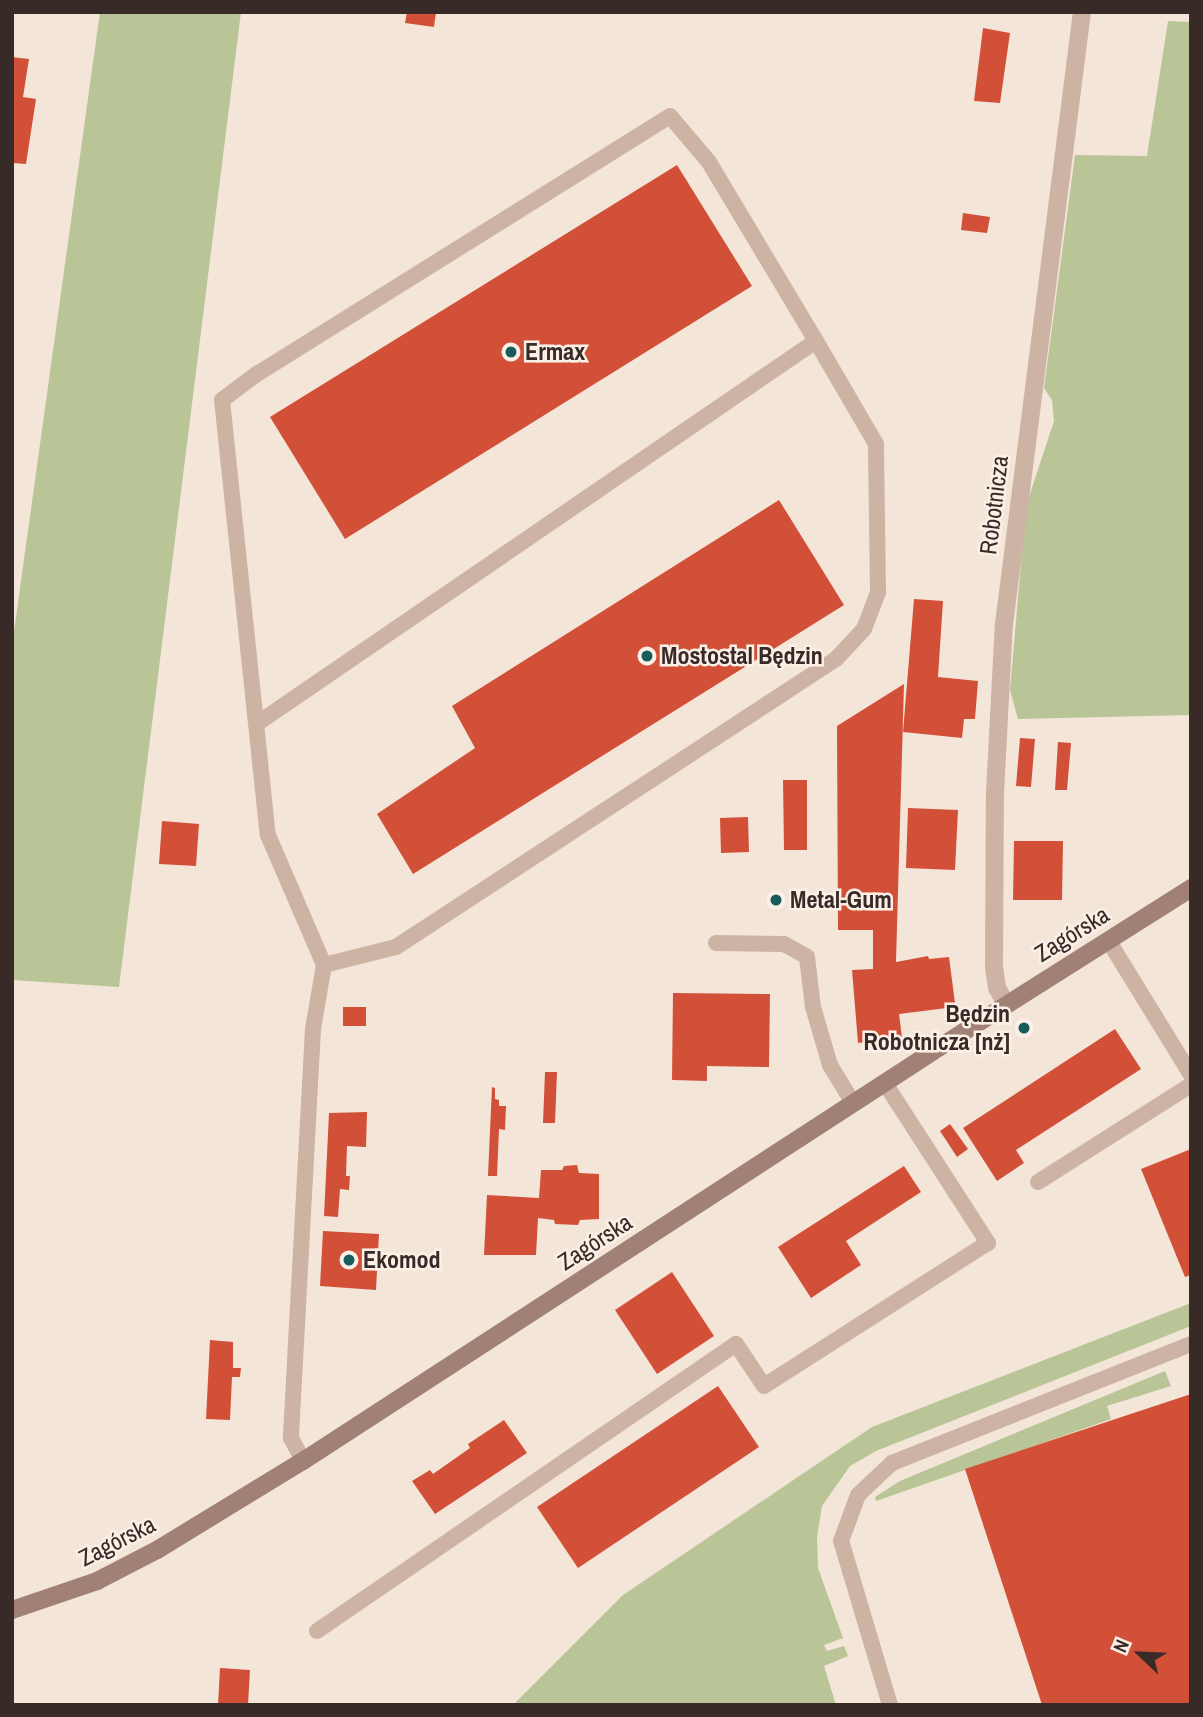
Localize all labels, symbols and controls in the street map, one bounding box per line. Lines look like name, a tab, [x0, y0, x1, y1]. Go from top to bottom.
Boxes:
place label: Ermax	[525, 338, 585, 366]
marker: Ermax	[503, 344, 519, 360]
street label: Robotnicza	[974, 454, 1014, 556]
place label: Mostostal Będzin	[661, 642, 823, 670]
marker: Mostostal Będzin	[639, 648, 655, 664]
place label: Metal-Gum	[790, 886, 892, 914]
marker: Metal-Gum	[768, 892, 784, 908]
street label: Zagórska	[1030, 900, 1114, 968]
place label: Będzin Robotnicza [nż]	[864, 1000, 1010, 1056]
marker: Będzin Robotnicza [nż]	[1016, 1020, 1032, 1036]
street label: Zagórska	[553, 1208, 637, 1276]
place label: Ekomod	[363, 1246, 441, 1274]
marker: Ekomod	[341, 1252, 357, 1268]
street label: Zagórska	[74, 1510, 160, 1572]
north arrow	[1105, 1619, 1175, 1689]
text: N	[1107, 1636, 1135, 1656]

